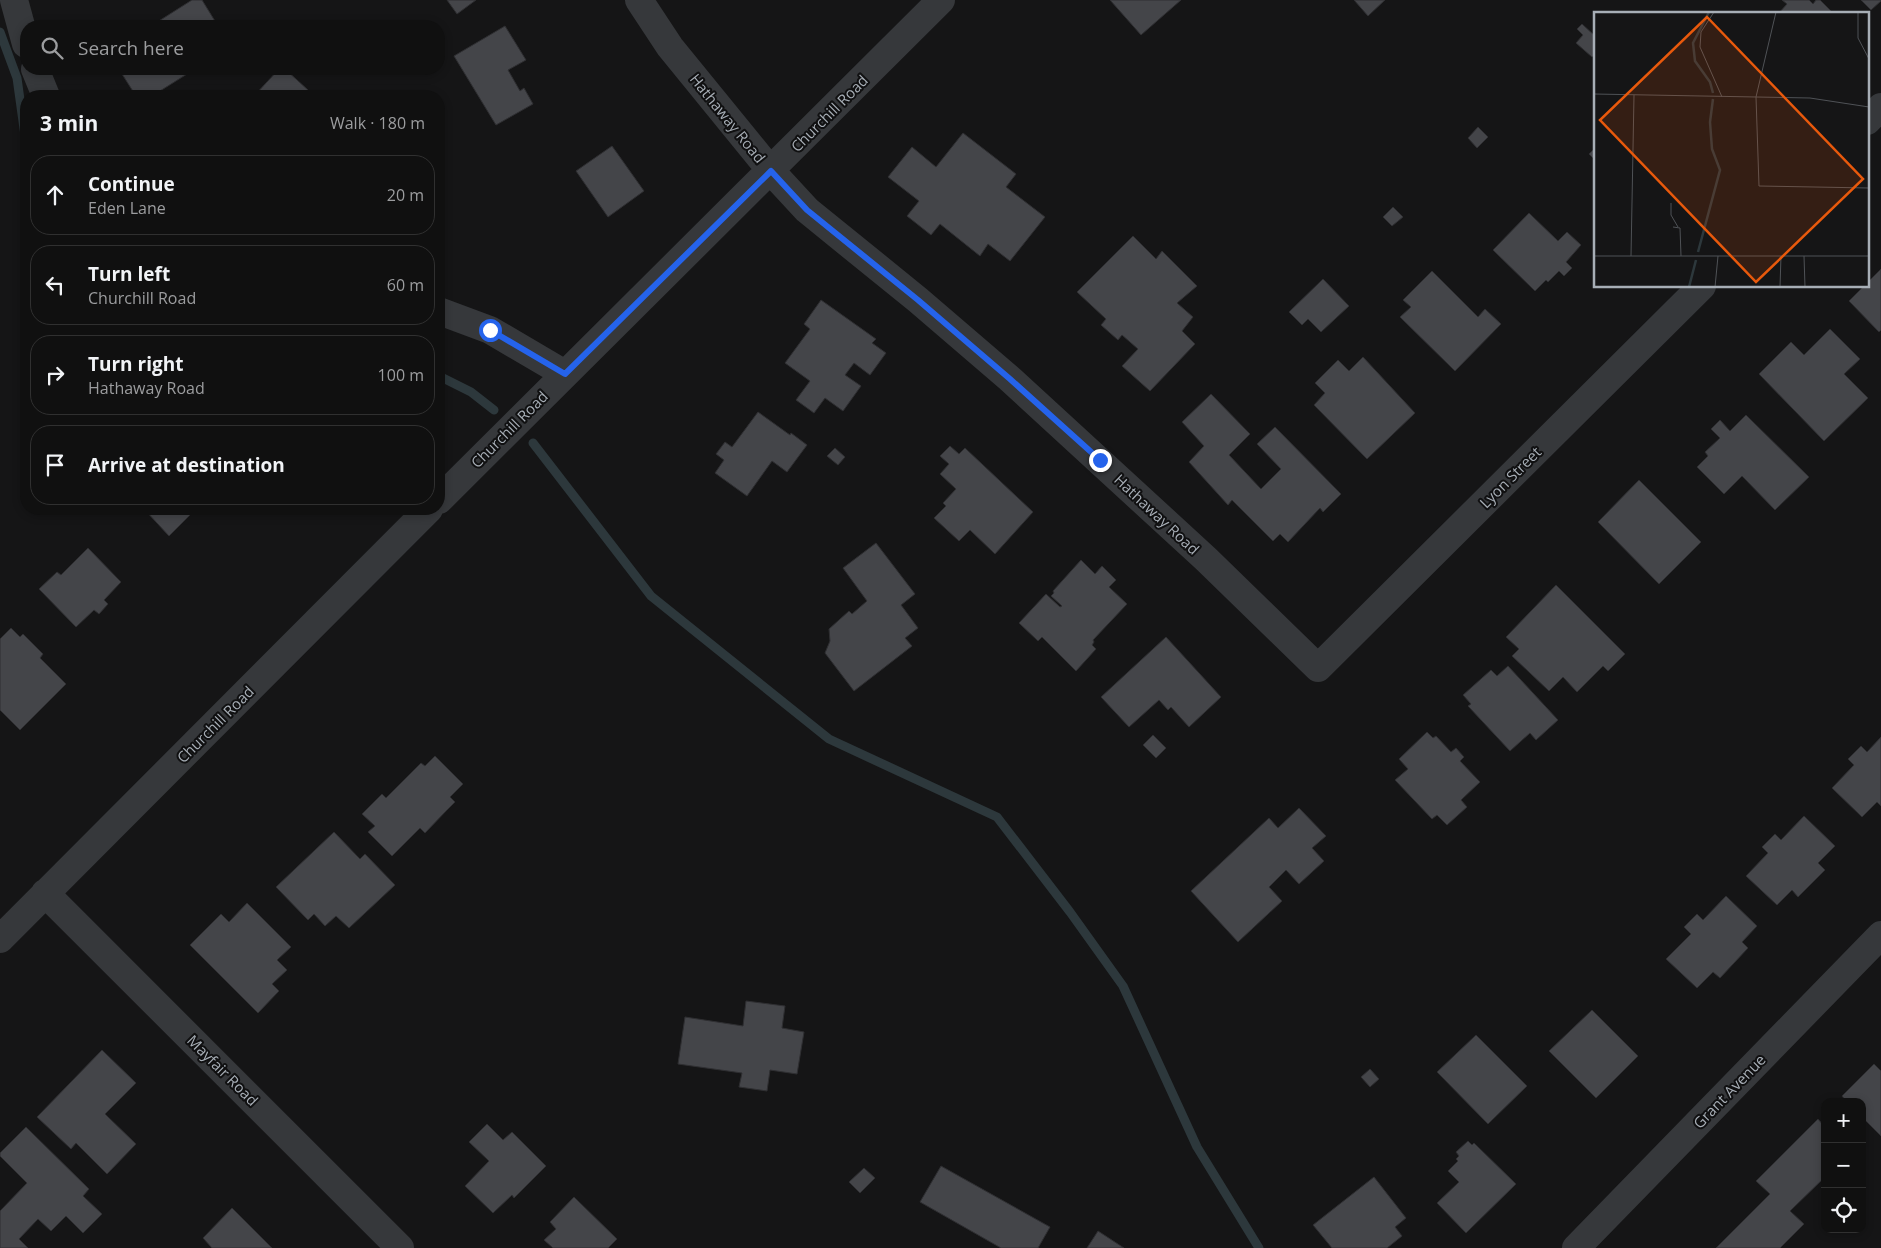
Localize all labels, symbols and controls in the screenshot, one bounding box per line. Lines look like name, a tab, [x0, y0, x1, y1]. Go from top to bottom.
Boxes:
inset map	[1594, 12, 1868, 288]
search box	[20, 20, 445, 75]
icon: search	[38, 34, 66, 62]
text: Search here	[78, 35, 184, 61]
street label: Hathaway Road	[686, 69, 770, 167]
street label: Churchill Road	[786, 70, 872, 156]
text: 3 min	[40, 109, 98, 137]
text: Walk · 180 m	[330, 112, 425, 134]
text: Continue	[88, 171, 175, 197]
icon: ahead	[41, 181, 69, 209]
text: 20 m	[387, 184, 424, 206]
text: Eden Lane	[88, 197, 166, 219]
text: Turn left	[88, 261, 170, 287]
icon: left	[41, 271, 69, 299]
text: 60 m	[387, 274, 424, 296]
text: Churchill Road	[88, 287, 196, 309]
route start	[479, 319, 502, 342]
text: Turn right	[88, 351, 183, 377]
icon: right	[41, 361, 69, 389]
text: 100 m	[378, 364, 424, 386]
text: Hathaway Road	[88, 377, 205, 399]
street label: Churchill Road	[466, 386, 552, 472]
street label: Lyon Street	[1475, 442, 1545, 512]
route end	[1089, 449, 1112, 472]
icon: arrive	[41, 451, 69, 479]
text: Arrive at destination	[88, 452, 285, 478]
street label: Hathaway Road	[1110, 469, 1204, 559]
street label: Churchill Road	[172, 681, 258, 767]
street label: Mayfair Road	[183, 1030, 263, 1110]
street label: Grant Avenue	[1688, 1050, 1770, 1132]
map controls	[1821, 1098, 1866, 1233]
button: +	[1821, 1098, 1866, 1143]
button: −	[1821, 1143, 1866, 1188]
button: locate	[1821, 1188, 1866, 1233]

